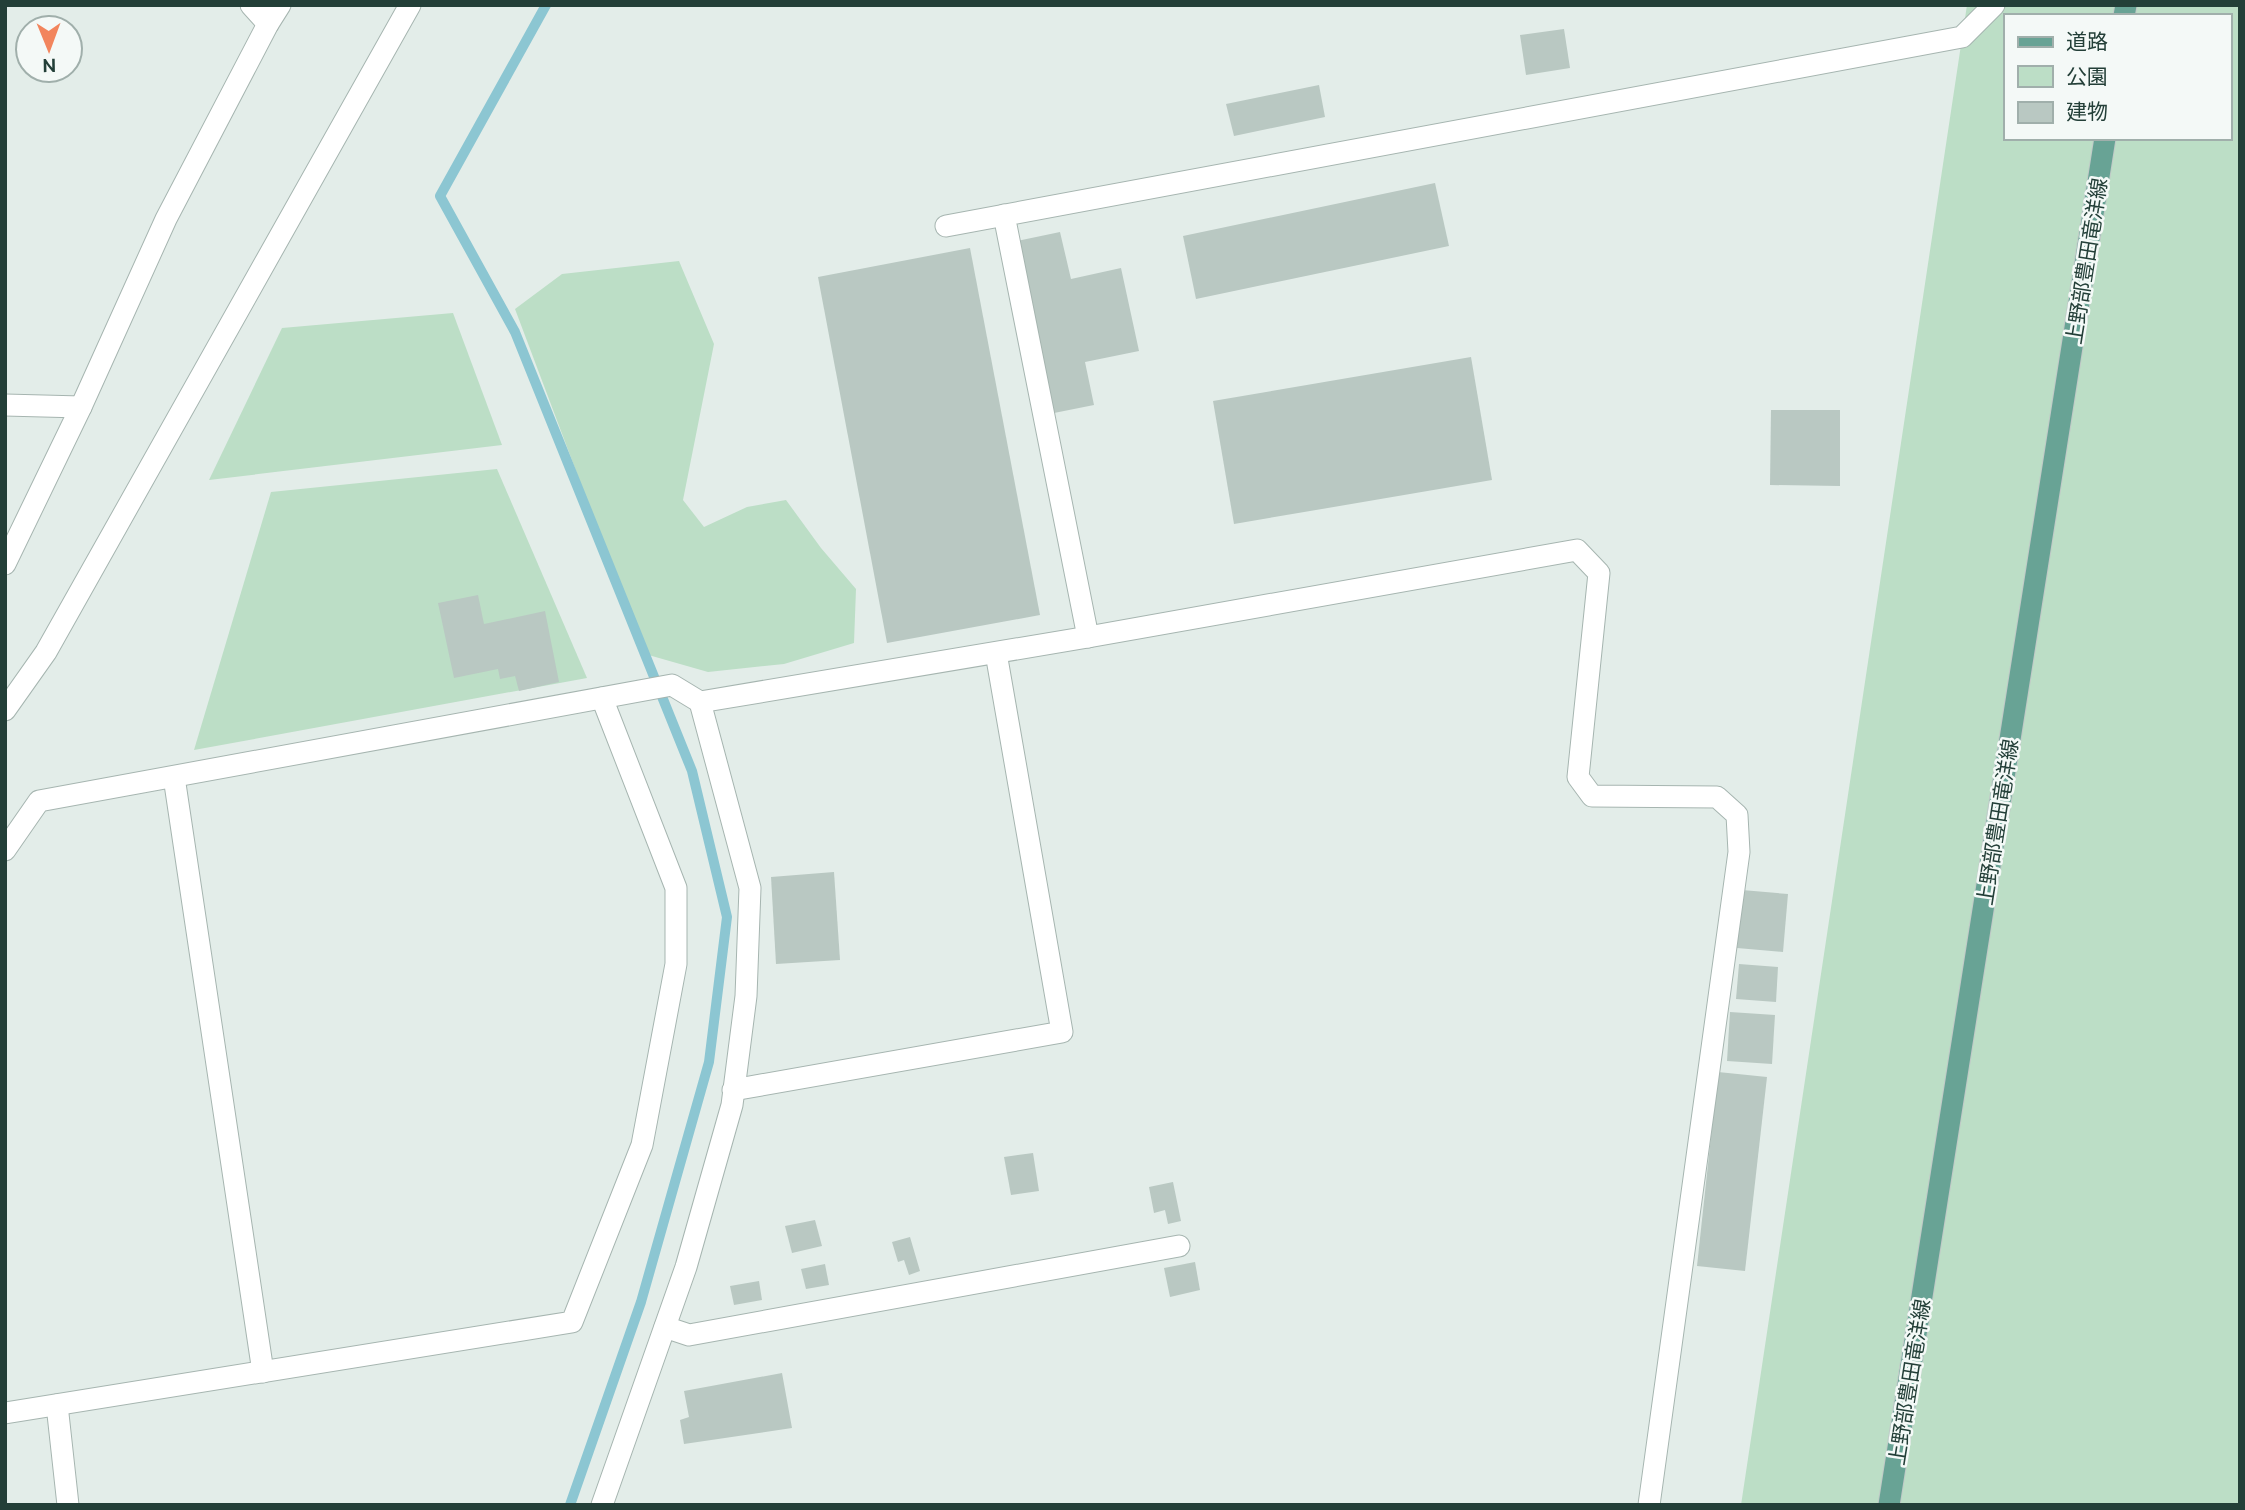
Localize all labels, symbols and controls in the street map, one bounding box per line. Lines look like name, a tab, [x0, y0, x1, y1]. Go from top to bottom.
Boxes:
north arrow	[14, 14, 84, 84]
legend	[2004, 14, 2231, 140]
text: 道路	[2066, 29, 2108, 53]
text: N	[42, 55, 57, 77]
text: 公園	[2066, 64, 2108, 88]
text: 建物	[2066, 99, 2108, 123]
street label: 上野部豊田竜洋線	[2061, 176, 2111, 346]
street label: 上野部豊田竜洋線	[1972, 737, 2022, 907]
street label: 上野部豊田竜洋線	[1884, 1297, 1934, 1467]

